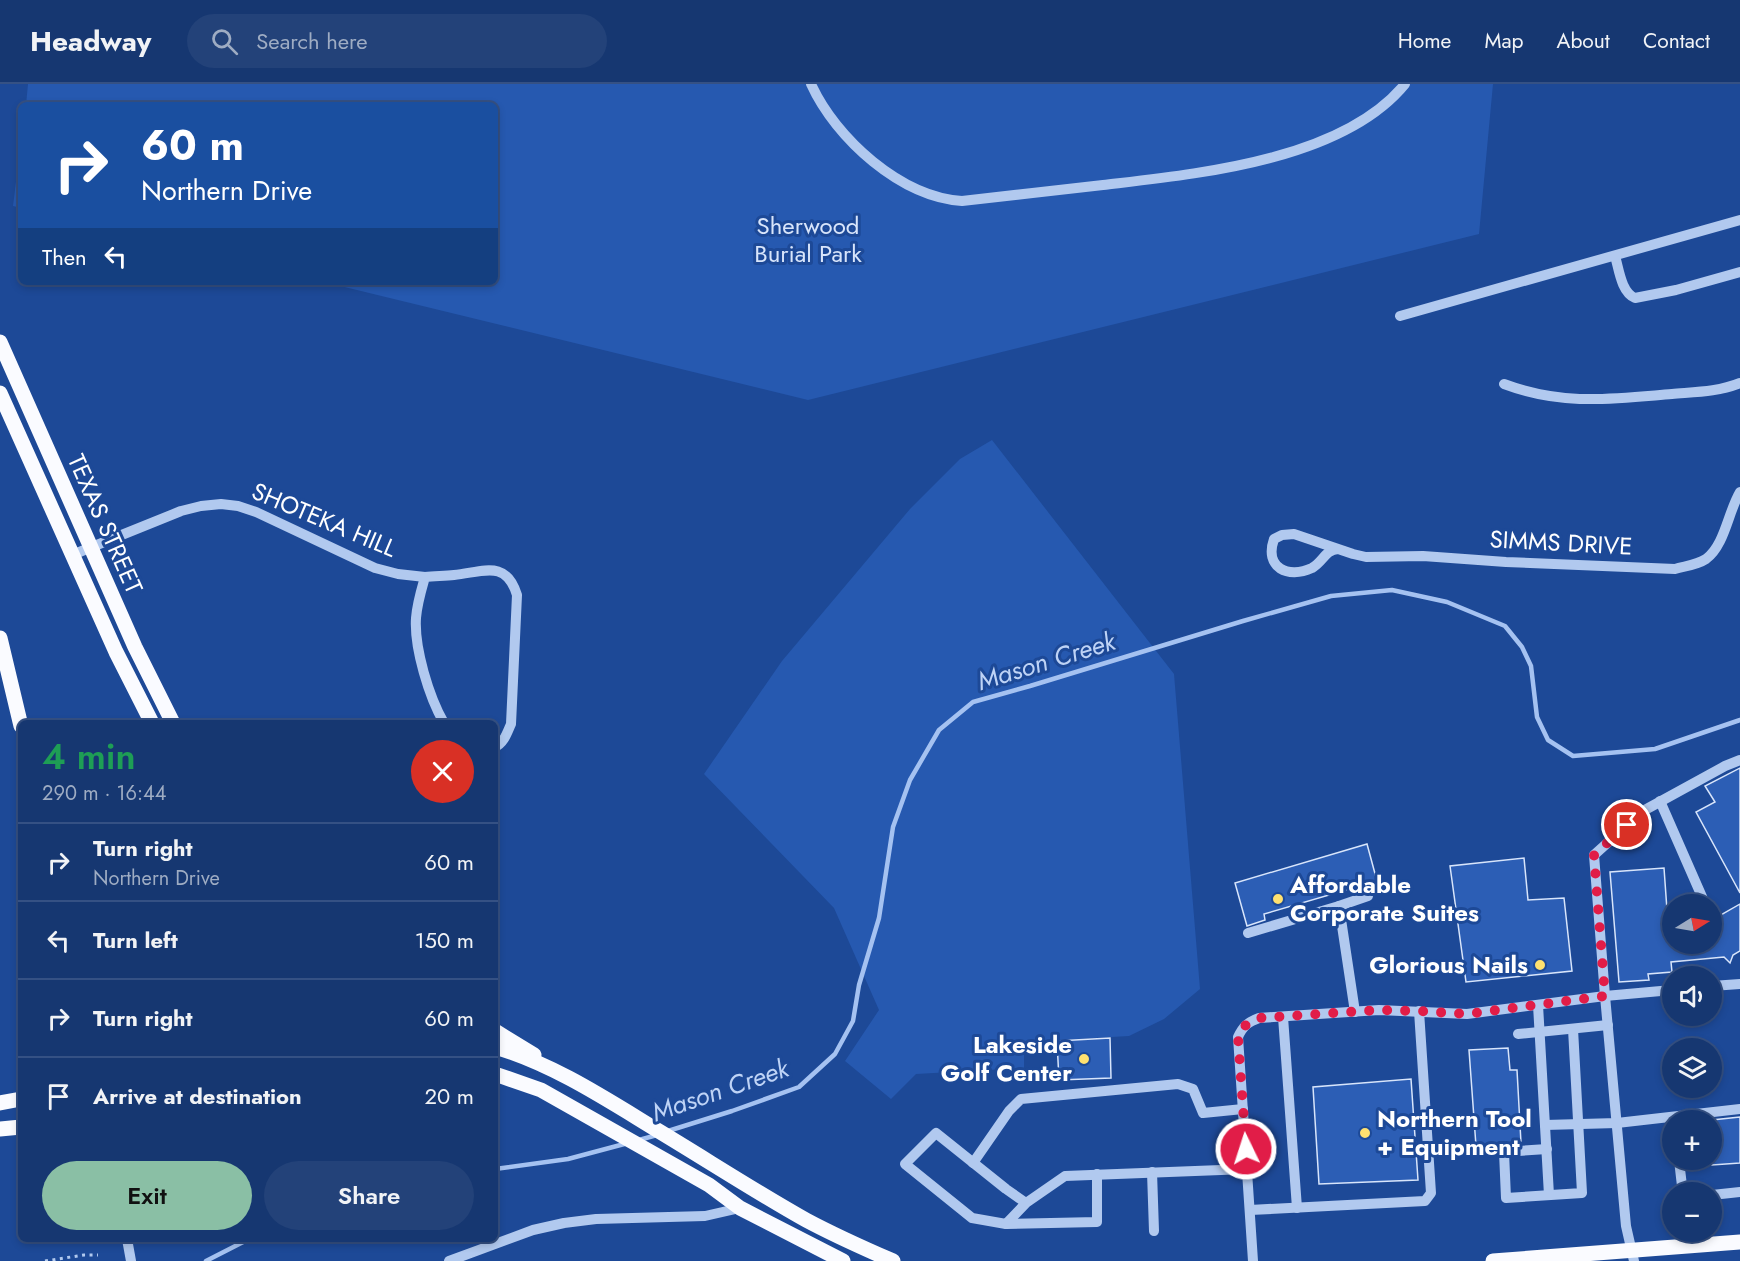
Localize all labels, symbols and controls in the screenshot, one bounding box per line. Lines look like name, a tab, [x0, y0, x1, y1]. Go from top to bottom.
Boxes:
search box	[187, 14, 607, 68]
text: Headway	[30, 21, 151, 62]
icon: search	[208, 25, 241, 58]
text: Search here	[256, 25, 368, 57]
text: Home	[1398, 26, 1451, 56]
text: Map	[1484, 26, 1524, 56]
text: About	[1557, 26, 1610, 56]
text: Contact	[1643, 26, 1710, 56]
text: 60 m	[141, 115, 244, 176]
icon: right	[42, 126, 120, 204]
text: Northern Drive	[141, 171, 312, 210]
park label: Sherwood Burial Park	[754, 208, 862, 271]
icon: left	[99, 240, 132, 273]
text: Then	[42, 241, 87, 273]
street label: TEXAS STREET	[59, 449, 152, 599]
street label: SHOTEKA HILL	[246, 473, 402, 566]
street label: SIMMS DRIVE	[1489, 521, 1633, 564]
water label: Mason Creek	[972, 621, 1121, 700]
text: 4 min	[42, 730, 136, 782]
button: close	[411, 740, 474, 803]
text: 290 m · 16:44	[42, 779, 166, 808]
pin	[1601, 799, 1652, 850]
icon: arrive	[1610, 808, 1643, 841]
text: Turn right	[93, 832, 193, 864]
icon: right	[42, 846, 75, 879]
text: 60 m	[424, 846, 474, 878]
text: Northern Drive	[93, 864, 220, 893]
place label: Affordable Corporate Suites	[1289, 867, 1479, 930]
marker: Affordable Corporate Suites	[1271, 892, 1285, 906]
north arrow	[1662, 894, 1722, 954]
map controls	[1662, 894, 1722, 1242]
icon: left	[42, 924, 75, 957]
text: Turn left	[93, 924, 178, 956]
text: 150 m	[415, 924, 474, 956]
place label: Glorious Nails	[1369, 947, 1528, 982]
marker: Glorious Nails	[1533, 958, 1547, 972]
button: sound	[1662, 966, 1722, 1026]
icon: right	[42, 1002, 75, 1035]
text: Turn right	[93, 1002, 193, 1034]
text: 60 m	[424, 1002, 474, 1034]
place label: Lakeside Golf Center	[941, 1027, 1072, 1090]
button: layers	[1662, 1038, 1722, 1098]
water label: Mason Creek	[646, 1048, 795, 1131]
marker: Lakeside Golf Center	[1077, 1052, 1091, 1066]
icon: arrive	[42, 1080, 75, 1113]
text: Arrive at destination	[93, 1080, 302, 1112]
text: 20 m	[425, 1080, 474, 1112]
place label: Northern Tool + Equipment	[1377, 1101, 1532, 1164]
button: +	[1662, 1110, 1722, 1170]
position arrow	[1214, 1117, 1278, 1181]
marker: Northern Tool + Equipment	[1358, 1126, 1372, 1140]
button: Exit	[42, 1161, 252, 1230]
button: Share	[264, 1161, 474, 1230]
button: −	[1662, 1182, 1722, 1242]

